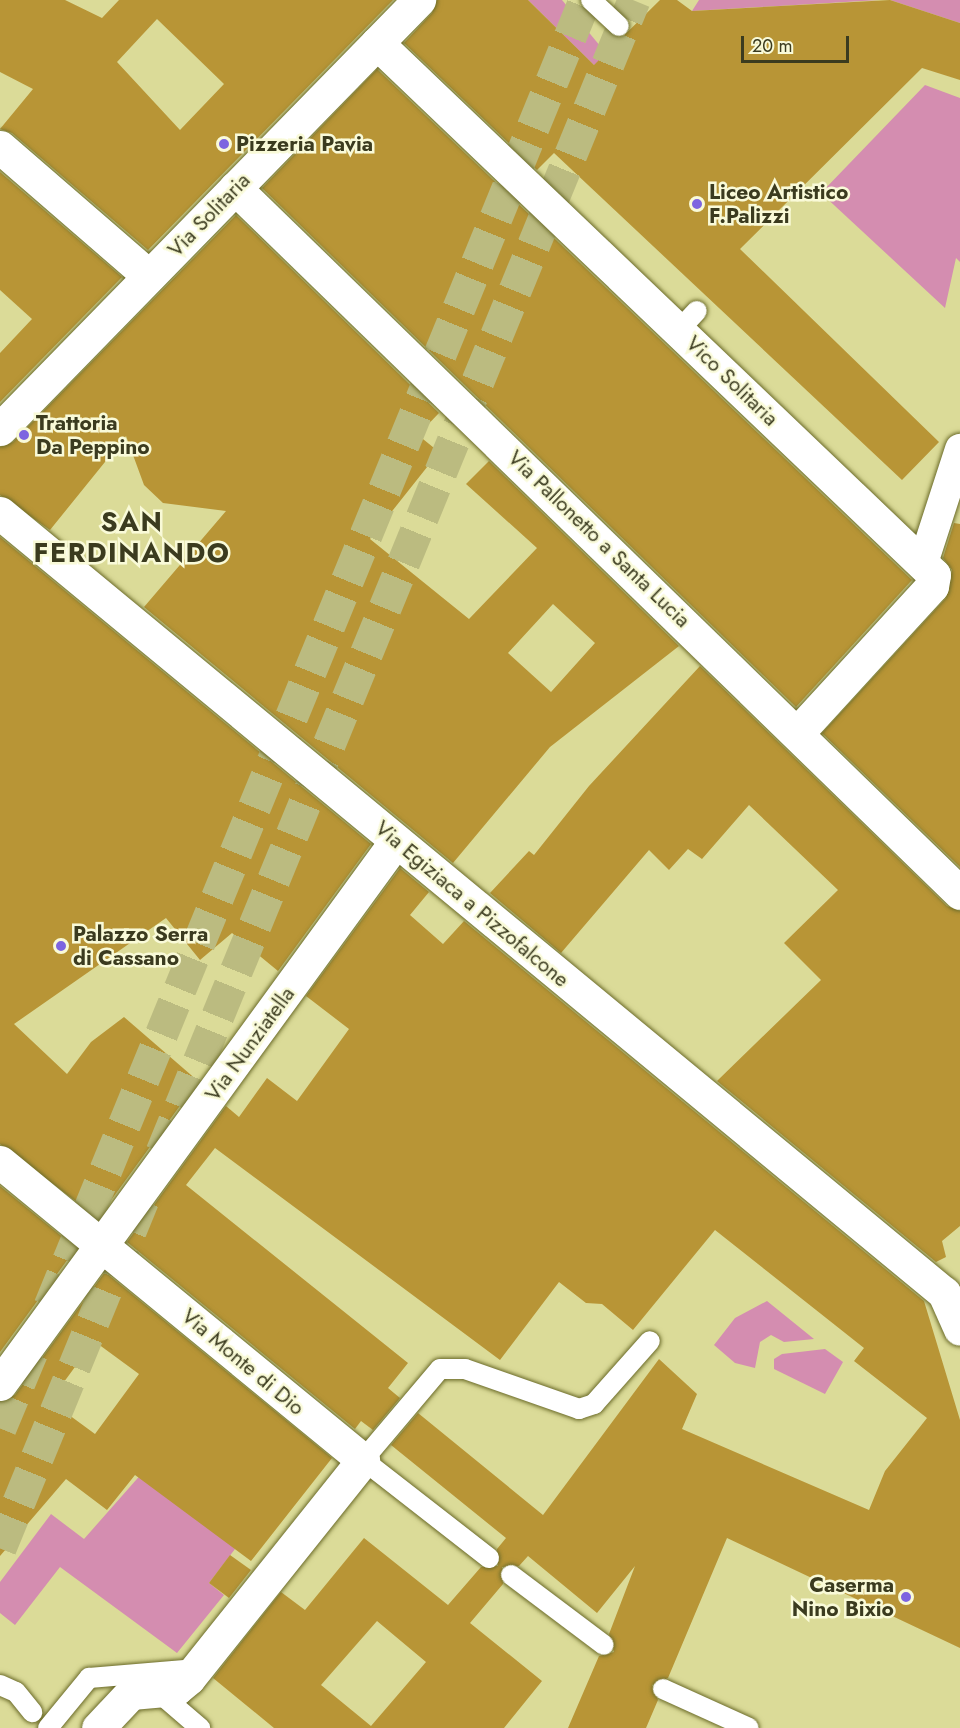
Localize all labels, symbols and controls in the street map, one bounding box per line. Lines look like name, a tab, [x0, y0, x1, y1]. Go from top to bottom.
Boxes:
scale bar	[744, 24, 852, 62]
text: 20 m	[752, 33, 792, 59]
place label: Pizzeria Pavia	[236, 131, 373, 157]
marker: Pizzeria Pavia	[217, 137, 231, 151]
street label: Via Solitaria	[163, 168, 255, 262]
place label: Liceo Artistico F.Palizzi	[709, 179, 848, 229]
marker: Liceo Artistico F.Palizzi	[690, 197, 704, 211]
street label: Vico Solitaria	[681, 331, 783, 431]
place label: Trattoria Da Peppino	[36, 410, 150, 460]
marker: Trattoria Da Peppino	[17, 428, 31, 442]
street label: Via Pallonetto a Santa Lucia	[503, 445, 695, 633]
district label: SAN FERDINANDO	[34, 505, 230, 568]
street label: Via Egiziaca a Pizzofalcone	[370, 816, 574, 992]
place label: Palazzo Serra di Cassano	[73, 921, 208, 971]
marker: Palazzo Serra di Cassano	[54, 939, 68, 953]
street label: Via Nunziatella	[200, 982, 300, 1106]
street label: Via Monte di Dio	[177, 1303, 309, 1421]
place label: Caserma Nino Bixio	[792, 1572, 894, 1622]
marker: Caserma Nino Bixio	[899, 1590, 913, 1604]

